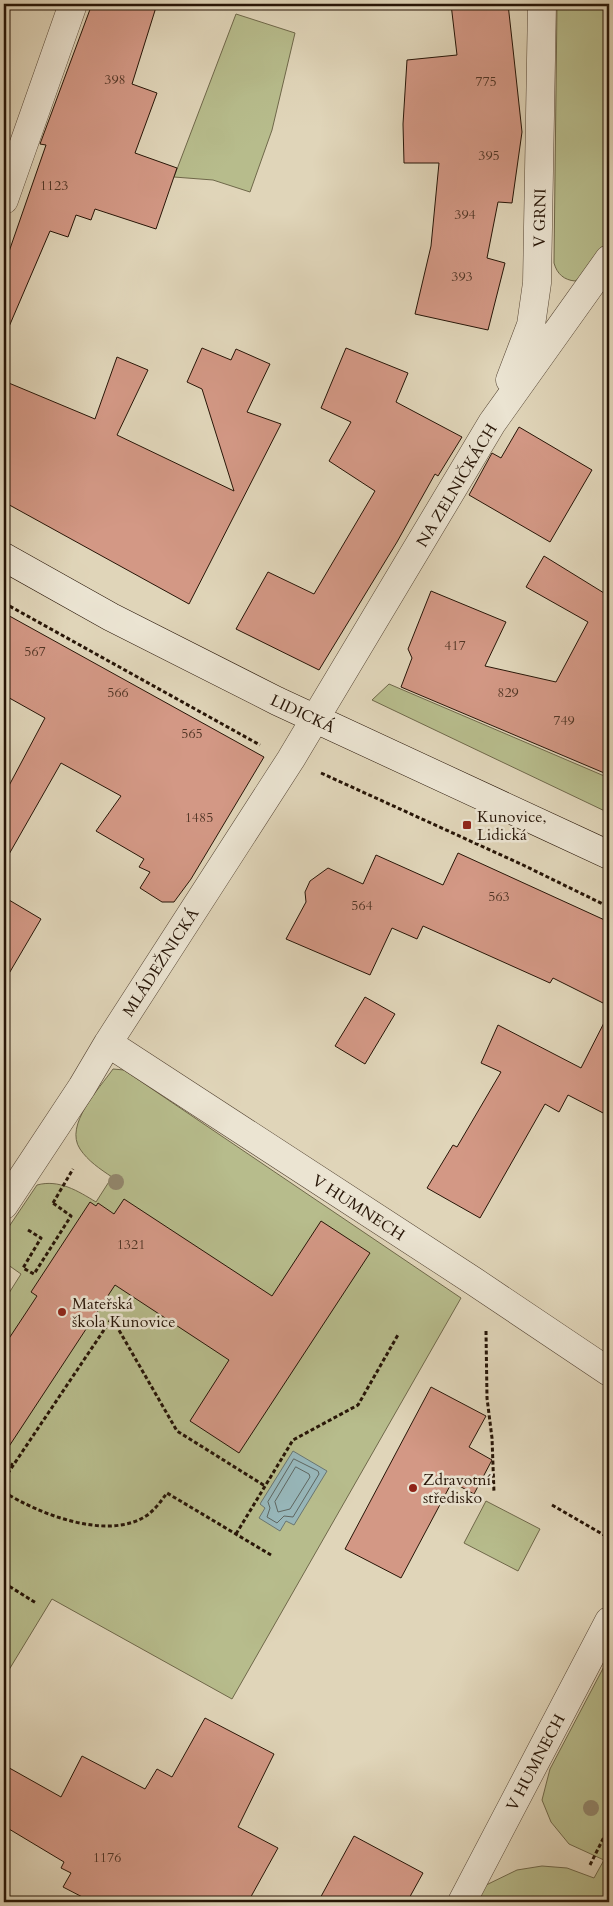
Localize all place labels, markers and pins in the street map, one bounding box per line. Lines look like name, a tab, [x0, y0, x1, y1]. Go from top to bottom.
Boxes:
place label: Kunovice, Lidická	[477, 806, 547, 846]
marker: Kunovice, Lidická	[461, 819, 473, 831]
place label: Mateřská škola Kunovice	[72, 1293, 175, 1333]
marker: Mateřská škola Kunovice	[56, 1306, 68, 1318]
place label: Zdravotní středisko	[423, 1469, 492, 1509]
marker: Zdravotní středisko	[407, 1482, 419, 1494]

